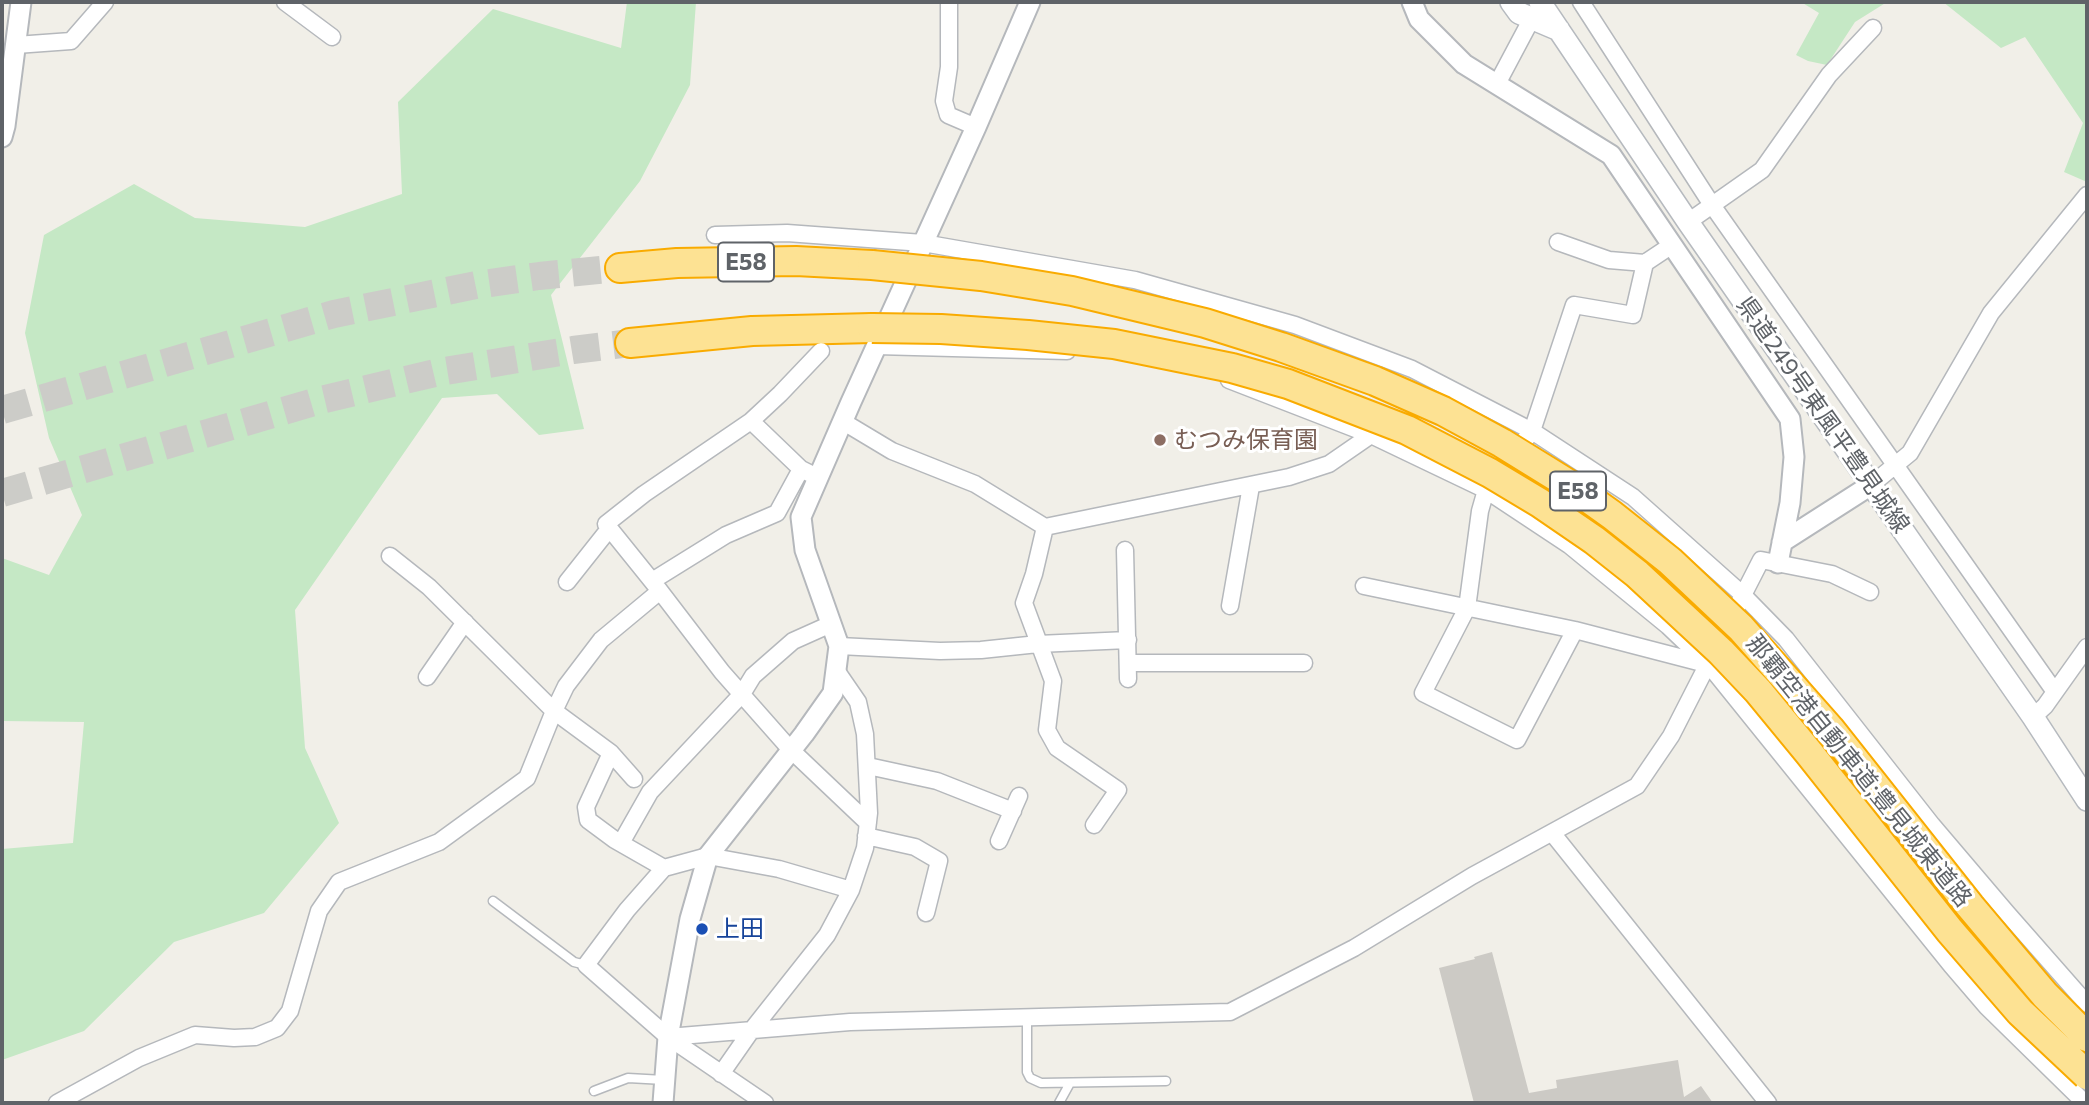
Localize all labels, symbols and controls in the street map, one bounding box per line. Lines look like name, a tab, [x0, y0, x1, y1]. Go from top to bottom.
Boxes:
road number: E58	[718, 243, 774, 282]
street label: 県道249号東風平豊見城線	[1730, 291, 1916, 539]
place label: むつみ保育園	[1174, 426, 1318, 454]
marker: むつみ保育園	[1152, 432, 1168, 448]
road number: E58	[1550, 471, 1606, 510]
street label: 那覇空港自動車道;豊見城東道路	[1740, 629, 1978, 913]
place label: 上田	[716, 915, 764, 943]
marker: 上田	[694, 921, 710, 937]

